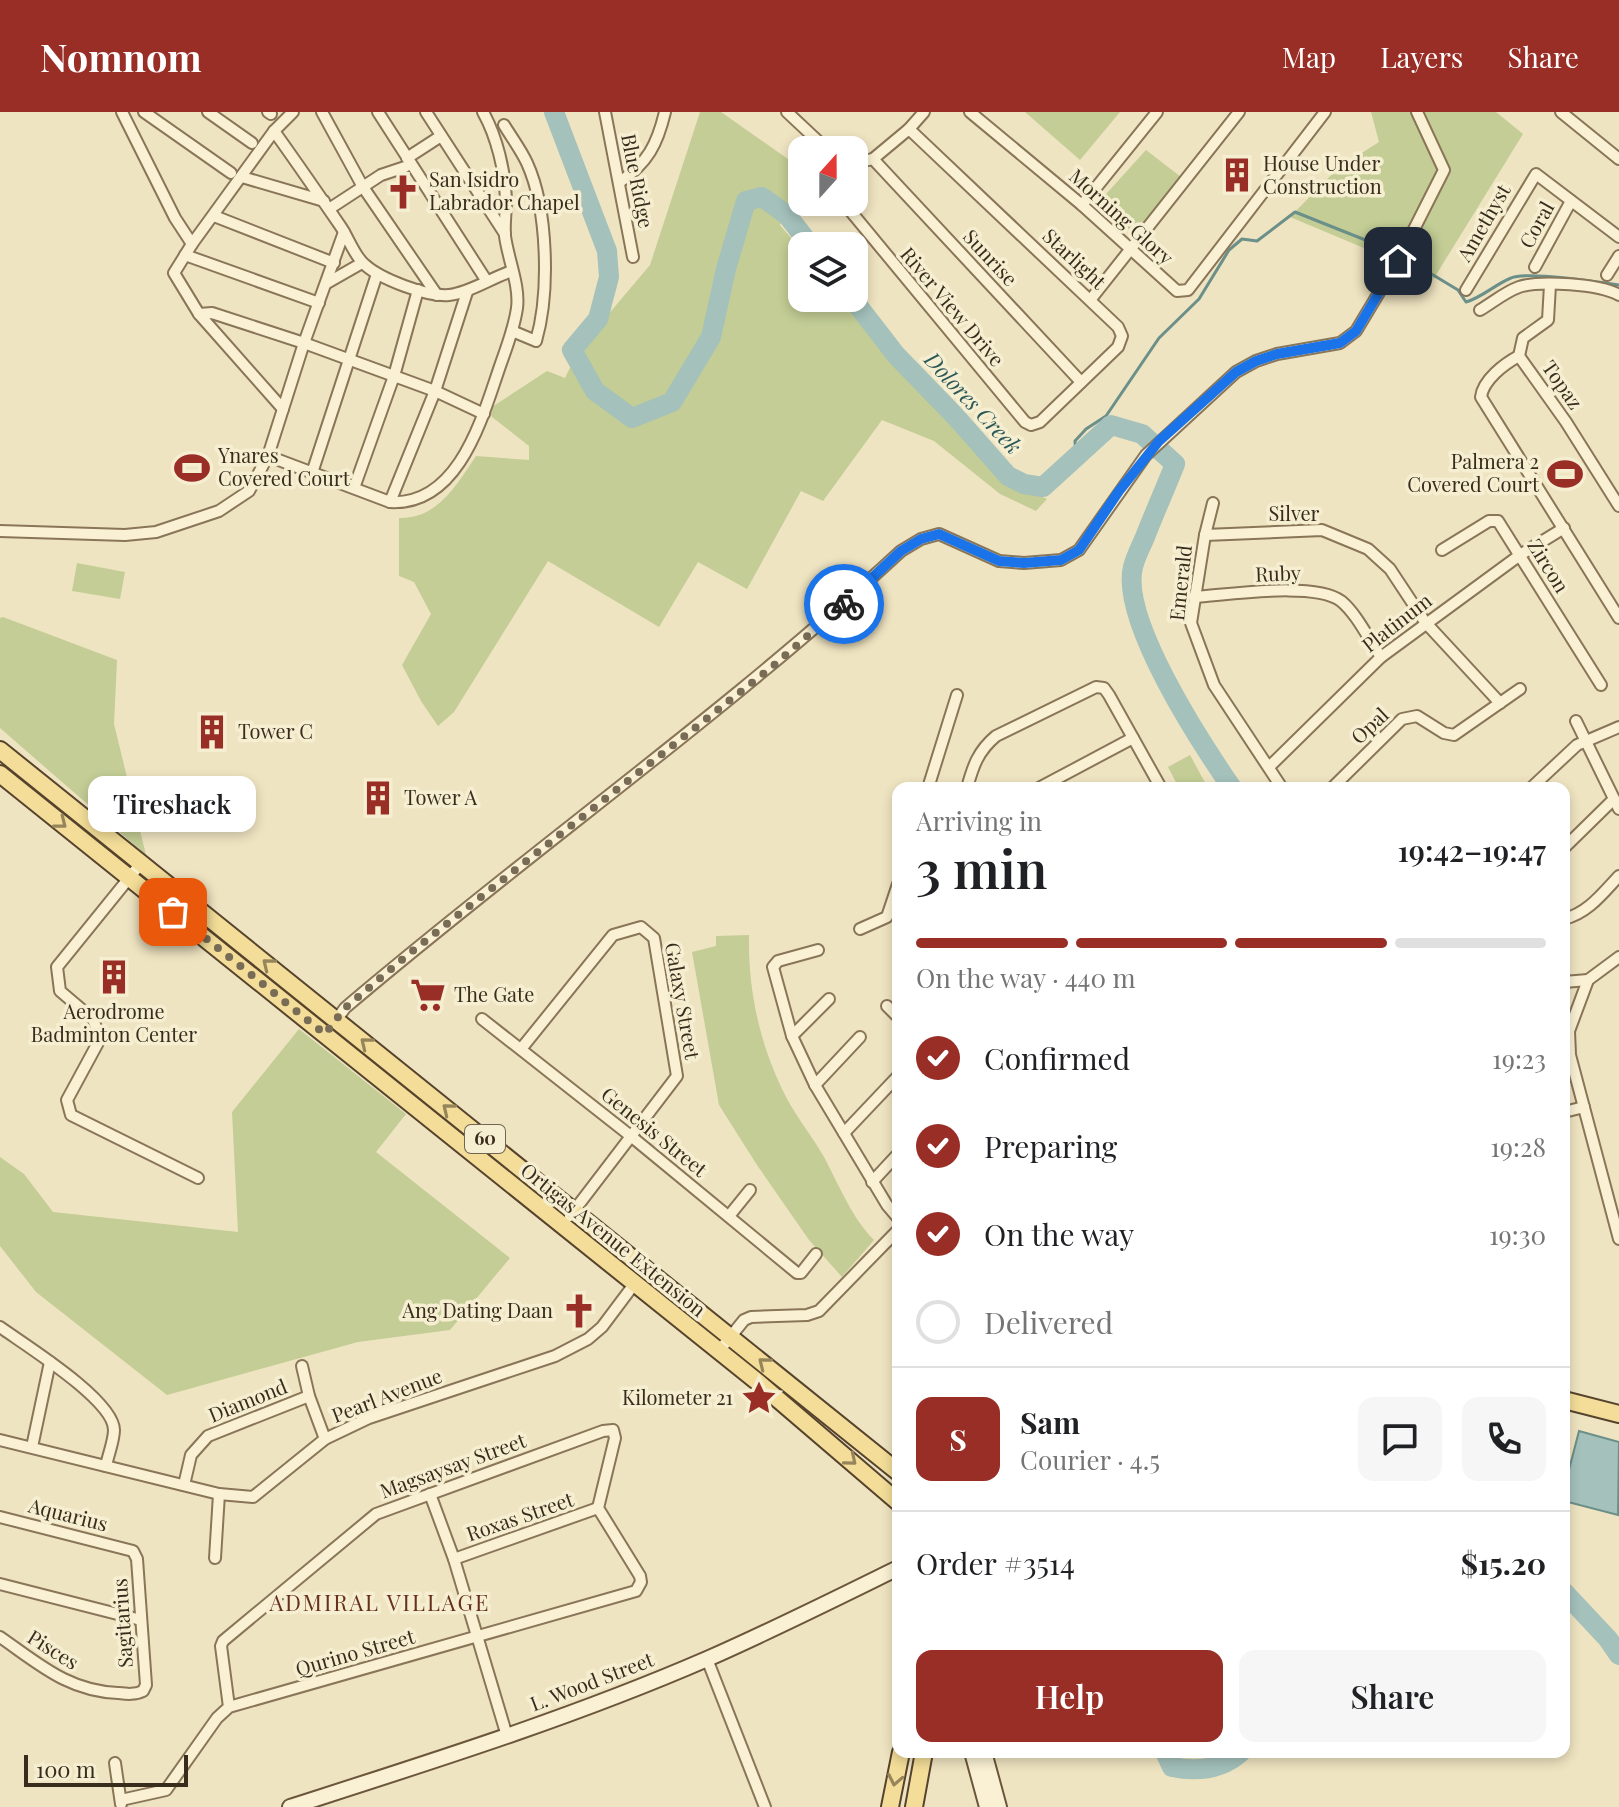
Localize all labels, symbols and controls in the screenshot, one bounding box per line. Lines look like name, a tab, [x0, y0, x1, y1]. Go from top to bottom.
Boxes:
text: Nomnom	[40, 31, 202, 82]
text: Map	[1282, 38, 1336, 75]
text: Layers	[1380, 38, 1463, 75]
text: Share	[1507, 38, 1579, 75]
street label: Blue Ridge	[616, 131, 661, 230]
north arrow	[788, 136, 868, 216]
map controls	[788, 136, 868, 312]
place label: House Under Construction	[1263, 149, 1382, 199]
building icon: House Under Construction	[1218, 156, 1256, 194]
street label: Morning Glory	[1064, 162, 1180, 270]
place label: San Isidro Labrador Chapel	[429, 165, 580, 215]
church icon: San Isidro Labrador Chapel	[384, 173, 422, 211]
street label: Amethyst	[1449, 178, 1516, 267]
street label: Coral	[1512, 196, 1560, 252]
street label: Starlight	[1038, 222, 1113, 295]
street label: Sunrise	[958, 223, 1024, 291]
pin	[1364, 227, 1432, 295]
button: layers	[788, 232, 868, 312]
icon: home	[1376, 239, 1420, 283]
street label: River View Drive	[895, 241, 1011, 371]
water label: Dolores Creek	[918, 344, 1029, 460]
street label: Topaz	[1537, 354, 1590, 414]
place label: Ynares Covered Court	[217, 441, 351, 491]
place label: Palmera 2 Covered Court	[1407, 447, 1540, 497]
sports icon: Ynares Covered Court	[173, 449, 211, 487]
sports icon: Palmera 2 Covered Court	[1546, 455, 1584, 493]
street label: Silver	[1269, 499, 1320, 526]
street label: Zircon	[1522, 533, 1576, 597]
street label: Emerald	[1162, 543, 1197, 622]
street label: Ruby	[1255, 558, 1301, 587]
courier	[804, 564, 884, 644]
icon: bike	[822, 582, 866, 626]
street label: Platinum	[1356, 586, 1437, 658]
street label: Opal	[1344, 700, 1394, 749]
building icon: Tower C	[193, 713, 231, 751]
place label: Tower C	[238, 717, 313, 744]
callout: Tireshack	[89, 776, 257, 832]
building icon: Tower A	[359, 779, 397, 817]
place label: Tower A	[404, 783, 477, 810]
text: Tireshack	[113, 786, 231, 821]
text: Arriving in	[916, 803, 1042, 838]
one-way arrow	[52, 813, 67, 827]
text: 19:42–19:47	[1397, 830, 1546, 870]
text: 3 min	[916, 833, 1047, 902]
pin	[139, 878, 207, 946]
icon: bag	[151, 890, 195, 934]
street label: Galaxy Street	[660, 940, 707, 1062]
building icon: Aerodrome Badminton Center	[95, 958, 133, 996]
one-way arrow	[262, 959, 277, 973]
text: On the way · 440 m	[916, 960, 1136, 995]
supermarket icon: The Gate	[409, 976, 447, 1014]
place label: The Gate	[454, 980, 534, 1007]
place label: Aerodrome Badminton Center	[31, 997, 197, 1047]
icon: check	[916, 1036, 960, 1080]
one-way arrow	[361, 1038, 376, 1053]
text: Confirmed	[984, 1038, 1130, 1078]
text: 19:23	[1492, 1041, 1546, 1076]
street label: Genesis Street	[596, 1080, 714, 1182]
one-way arrow	[443, 1104, 457, 1119]
icon: check	[916, 1124, 960, 1168]
road number: 60	[465, 1125, 505, 1153]
text: Preparing	[984, 1126, 1117, 1166]
text: 19:28	[1490, 1129, 1546, 1164]
street label: Ortigas Avenue Extension	[516, 1156, 712, 1322]
icon: check	[916, 1212, 960, 1256]
text: On the way	[984, 1214, 1134, 1254]
text: 19:30	[1489, 1217, 1546, 1252]
church icon: Ang Dating Daan	[560, 1292, 598, 1330]
place label: Ang Dating Daan	[401, 1296, 553, 1323]
text: Delivered	[984, 1302, 1113, 1342]
one-way arrow	[759, 1358, 773, 1373]
street label: Pearl Avenue	[327, 1361, 445, 1428]
street label: Diamond	[204, 1371, 291, 1428]
place icon: Kilometer 21	[740, 1379, 778, 1417]
place label: Kilometer 21	[622, 1383, 733, 1410]
button: chat	[1358, 1397, 1442, 1481]
button: phone	[1462, 1397, 1546, 1481]
text: Sam	[1020, 1402, 1080, 1442]
text: S	[949, 1419, 967, 1459]
street label: Magsaysay Street	[376, 1425, 530, 1504]
text: Courier · 4.5	[1020, 1442, 1160, 1477]
one-way arrow	[842, 1450, 856, 1465]
street label: Roxas Street	[462, 1484, 578, 1547]
street label: Aquarius	[25, 1490, 111, 1536]
text: Order #3514	[916, 1543, 1075, 1583]
text: $15.20	[1461, 1543, 1546, 1583]
street label: Sagitarius	[105, 1577, 138, 1669]
district label: ADMIRAL VILLAGE	[269, 1587, 490, 1617]
street label: Qurino Street	[292, 1621, 418, 1681]
street label: Pisces	[23, 1623, 84, 1675]
street label: L. Wood Street	[526, 1644, 658, 1717]
button: Help	[916, 1650, 1223, 1742]
button: Share	[1239, 1650, 1546, 1742]
scale bar	[24, 1751, 188, 1787]
text: 100 m	[36, 1754, 96, 1784]
one-way arrow	[888, 1773, 905, 1786]

